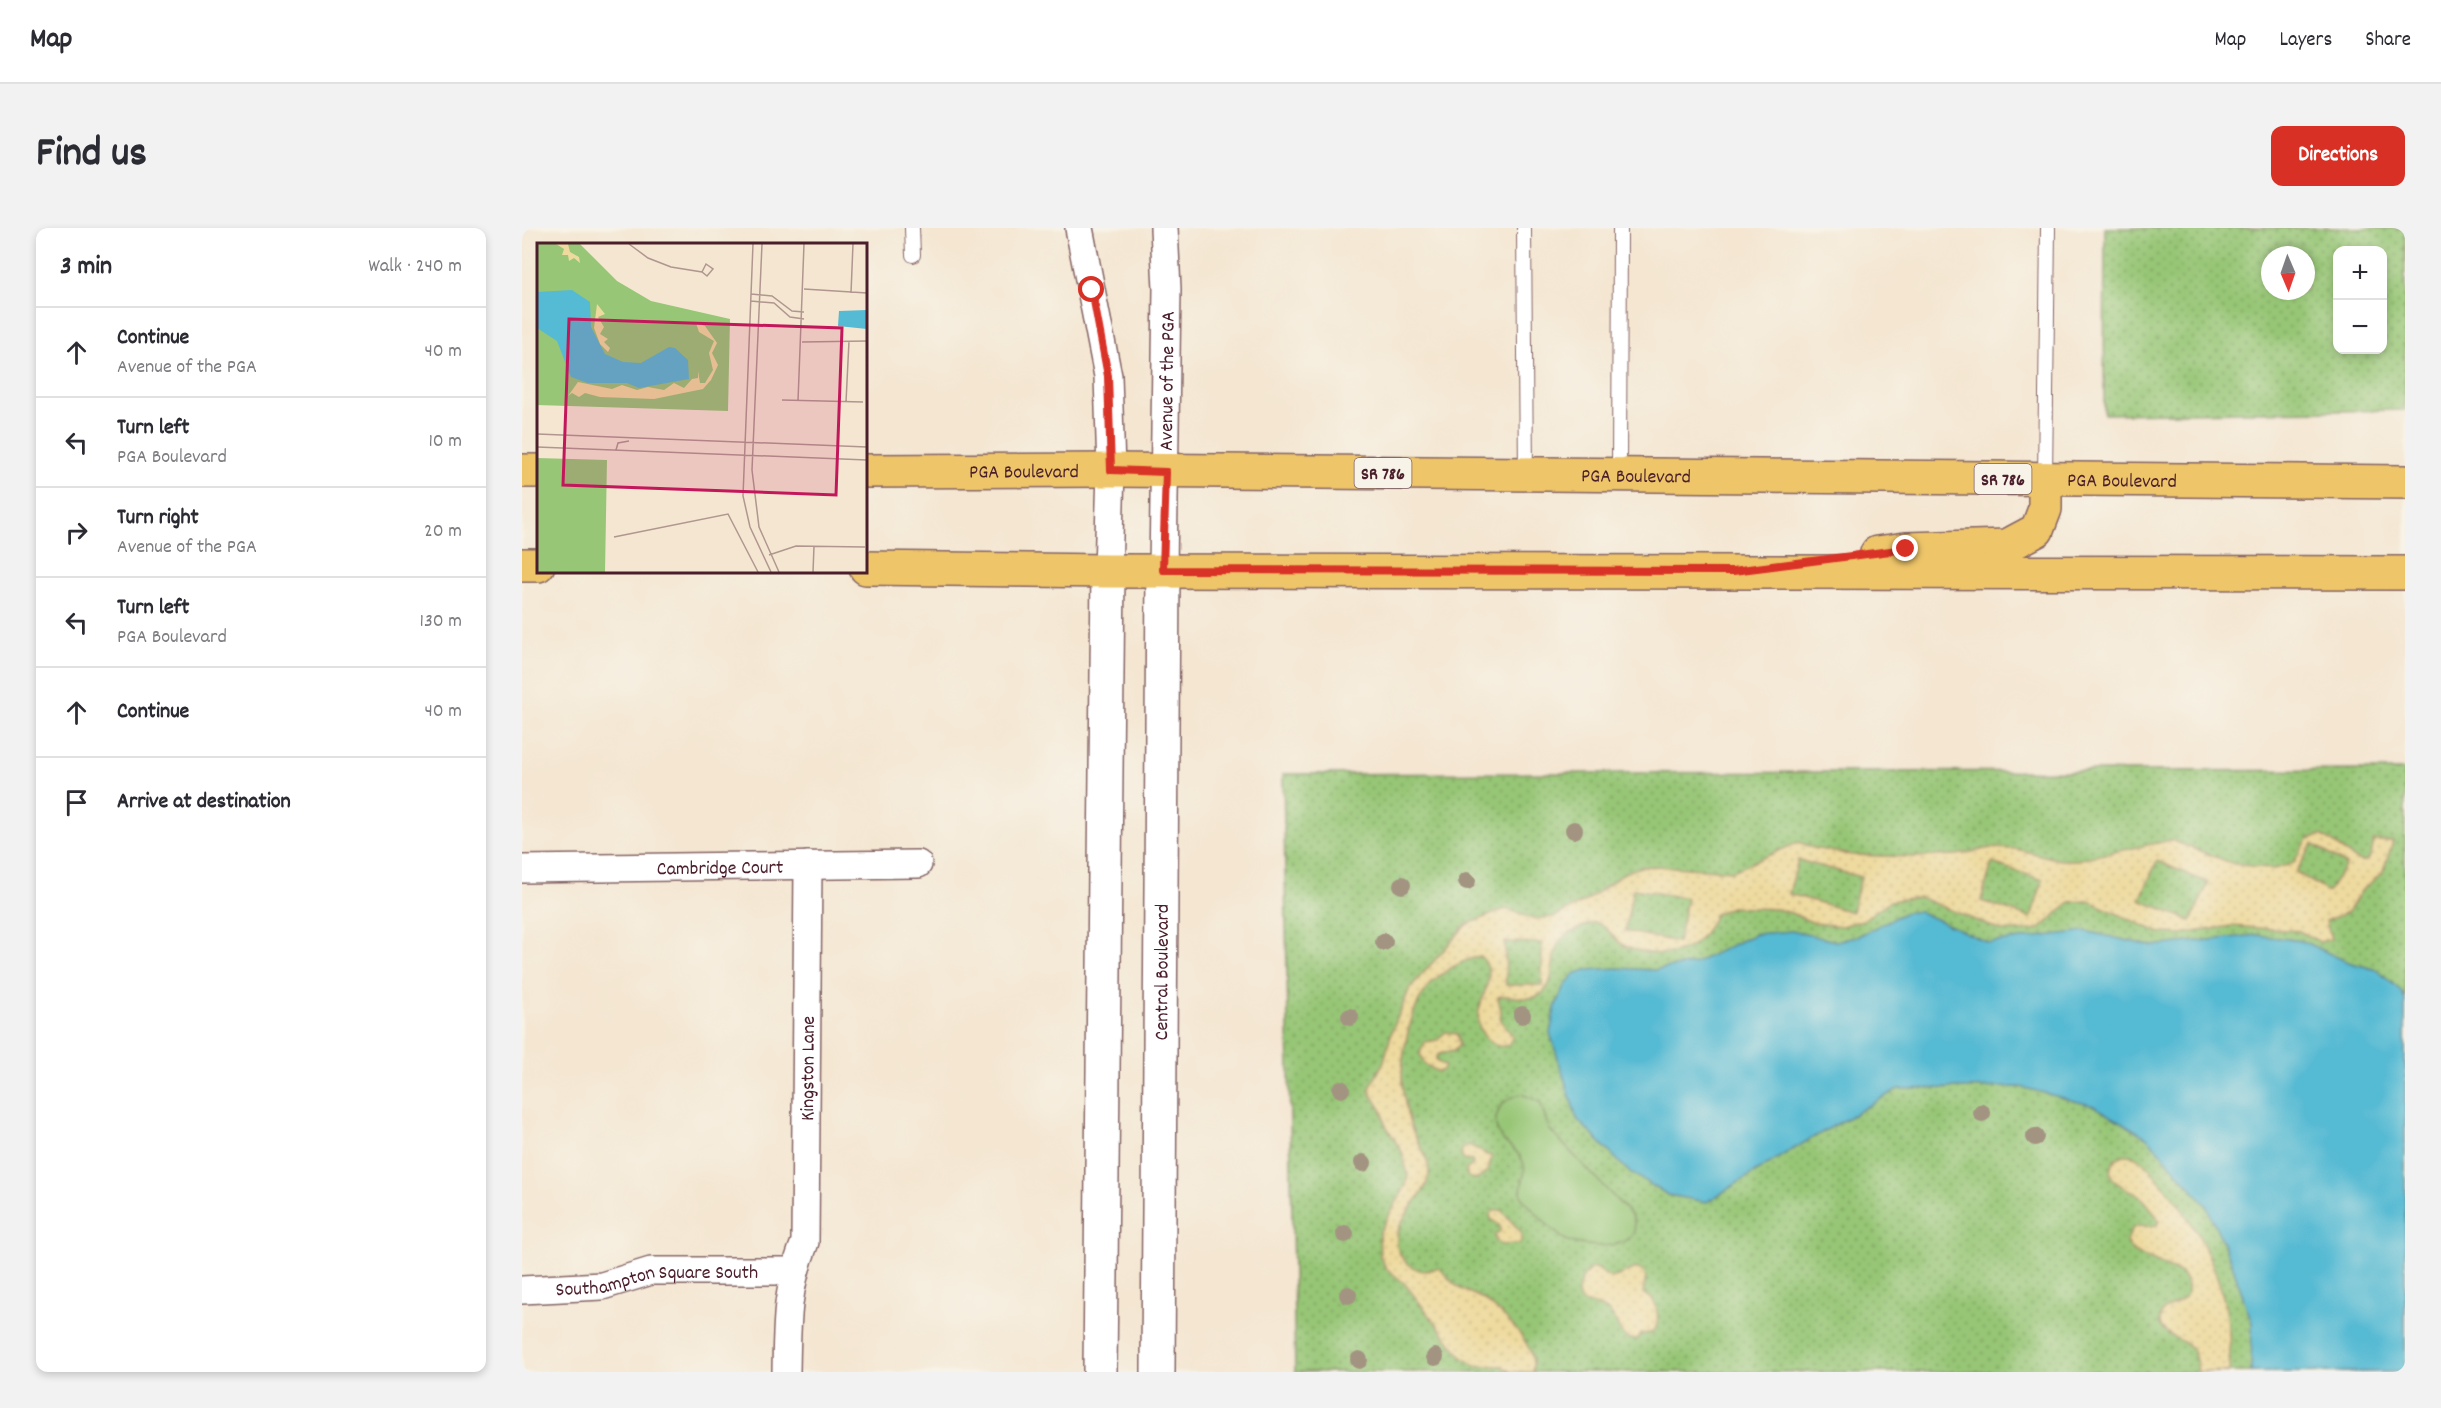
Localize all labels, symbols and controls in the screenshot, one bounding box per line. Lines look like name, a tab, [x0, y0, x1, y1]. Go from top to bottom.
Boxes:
text: Map	[30, 21, 72, 61]
text: Map	[2215, 26, 2246, 56]
text: Layers	[2279, 26, 2332, 56]
text: Share	[2365, 26, 2411, 56]
text: Find us	[36, 126, 147, 186]
button: Directions	[2271, 126, 2405, 186]
inset map	[537, 243, 867, 573]
north arrow	[2261, 246, 2315, 300]
map controls	[2333, 246, 2387, 354]
button: +	[2333, 246, 2387, 300]
text: 3 min	[60, 249, 112, 286]
text: Walk · 240 m	[368, 253, 462, 281]
route start	[1078, 276, 1104, 302]
button: −	[2333, 300, 2387, 354]
street label: Avenue of the PGA	[1154, 311, 1184, 451]
text: Continue	[117, 323, 189, 354]
icon: ahead	[60, 336, 93, 369]
text: 40 m	[424, 338, 462, 366]
text: Avenue of the PGA	[117, 354, 257, 382]
text: Turn left	[117, 413, 189, 444]
icon: left	[60, 426, 93, 459]
text: 10 m	[428, 428, 462, 456]
text: PGA Boulevard	[117, 444, 227, 472]
road number: SR 786	[1354, 458, 1412, 488]
street label: PGA Boulevard	[969, 459, 1079, 488]
street label: PGA Boulevard	[1581, 463, 1691, 492]
road number: SR 786	[1974, 464, 2032, 494]
street label: PGA Boulevard	[2067, 468, 2177, 497]
text: Turn right	[117, 503, 199, 534]
icon: right	[60, 516, 93, 549]
text: 20 m	[424, 518, 462, 546]
text: Avenue of the PGA	[117, 534, 257, 562]
route end	[1892, 535, 1918, 561]
text: Turn left	[117, 593, 189, 624]
icon: left	[60, 606, 93, 639]
text: 130 m	[420, 608, 462, 636]
text: PGA Boulevard	[117, 624, 227, 652]
icon: ahead	[60, 696, 93, 729]
text: Continue	[117, 697, 189, 728]
text: 40 m	[424, 698, 462, 726]
icon: arrive	[60, 786, 93, 819]
text: Arrive at destination	[117, 787, 291, 818]
street label: Cambridge Court	[657, 855, 783, 884]
street label: Central Boulevard	[1149, 904, 1178, 1040]
street label: Kingston Lane	[795, 1015, 824, 1121]
street label: Southampton Square South	[555, 1260, 758, 1305]

